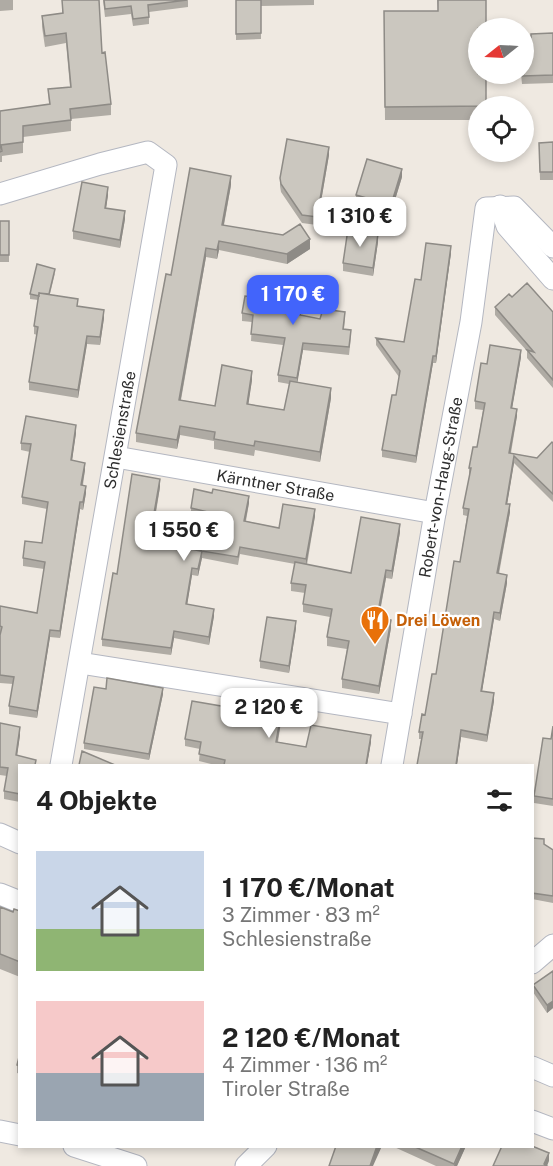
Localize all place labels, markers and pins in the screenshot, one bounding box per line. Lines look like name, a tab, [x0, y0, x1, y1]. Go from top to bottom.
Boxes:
pin: 1 310 €	[305, 197, 415, 248]
pin: 1 170 €	[238, 275, 348, 326]
pin: 1 550 €	[129, 511, 239, 562]
restaurant icon: Drei Löwen	[359, 604, 391, 646]
place label: Drei Löwen	[396, 611, 480, 630]
pin: 2 120 €	[214, 688, 324, 739]

